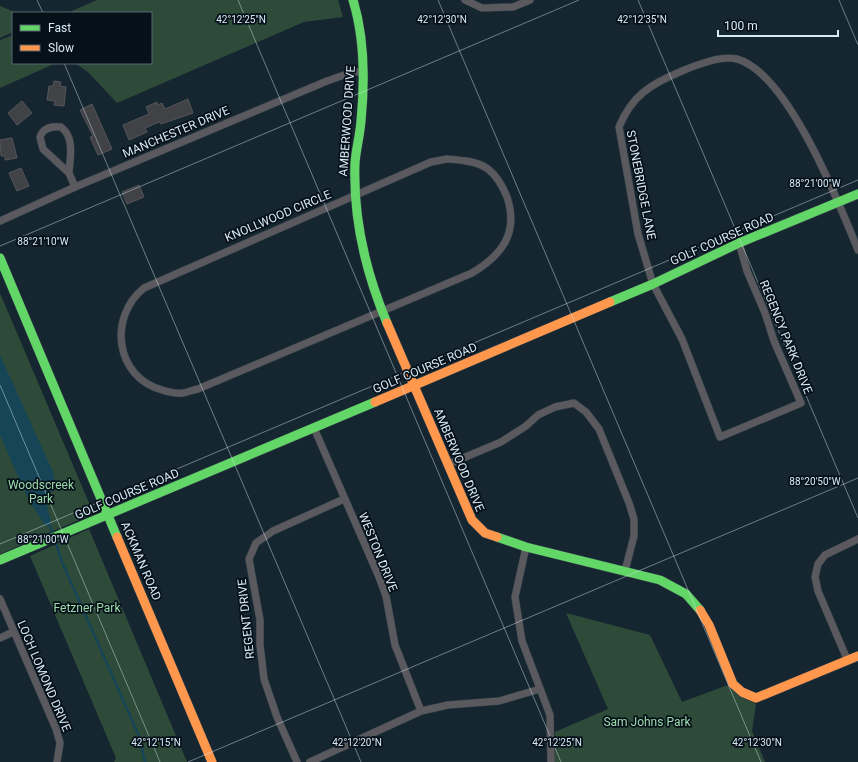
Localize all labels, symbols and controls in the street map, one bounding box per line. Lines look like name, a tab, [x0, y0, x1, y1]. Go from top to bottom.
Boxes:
legend	[12, 12, 152, 64]
scale bar	[718, 12, 838, 38]
text: 42°12'25"N	[216, 14, 266, 25]
text: 42°12'30"N	[417, 14, 467, 25]
text: 42°12'35"N	[617, 14, 667, 25]
text: 100 m	[724, 19, 758, 33]
text: Fast	[48, 21, 71, 35]
text: Slow	[48, 41, 74, 55]
street label: AMBERWOOD DRIVE	[336, 65, 358, 177]
street label: MANCHESTER DRIVE	[121, 103, 232, 161]
street label: STONEBRIDGE LANE	[623, 129, 659, 241]
text: 88°21'00"W	[789, 178, 841, 189]
street label: KNOLLWOOD CIRCLE	[223, 187, 333, 245]
street label: GOLF COURSE ROAD	[668, 210, 776, 268]
text: 88°21'10"W	[17, 236, 69, 247]
street label: REGENCY PARK DRIVE	[757, 278, 815, 396]
street label: GOLF COURSE ROAD	[371, 340, 479, 396]
street label: AMBERWOOD DRIVE	[431, 406, 487, 514]
street label: GOLF COURSE ROAD	[73, 466, 181, 522]
text: 88°20'50"W	[789, 476, 841, 487]
park label: Woodscreek Park	[8, 478, 75, 506]
street label: WESTON DRIVE	[356, 510, 400, 594]
street label: ACKMAN ROAD	[118, 519, 164, 603]
text: 88°21'00"W	[17, 534, 69, 545]
street label: REGENT DRIVE	[235, 578, 257, 660]
park label: Fetzner Park	[54, 601, 121, 615]
street label: LOCH LOMOND DRIVE	[14, 618, 74, 734]
park label: Sam Johns Park	[603, 715, 692, 729]
text: 42°12'15"N	[131, 737, 181, 748]
text: 42°12'20"N	[332, 737, 382, 748]
text: 42°12'25"N	[532, 737, 582, 748]
text: 42°12'30"N	[732, 737, 782, 748]

